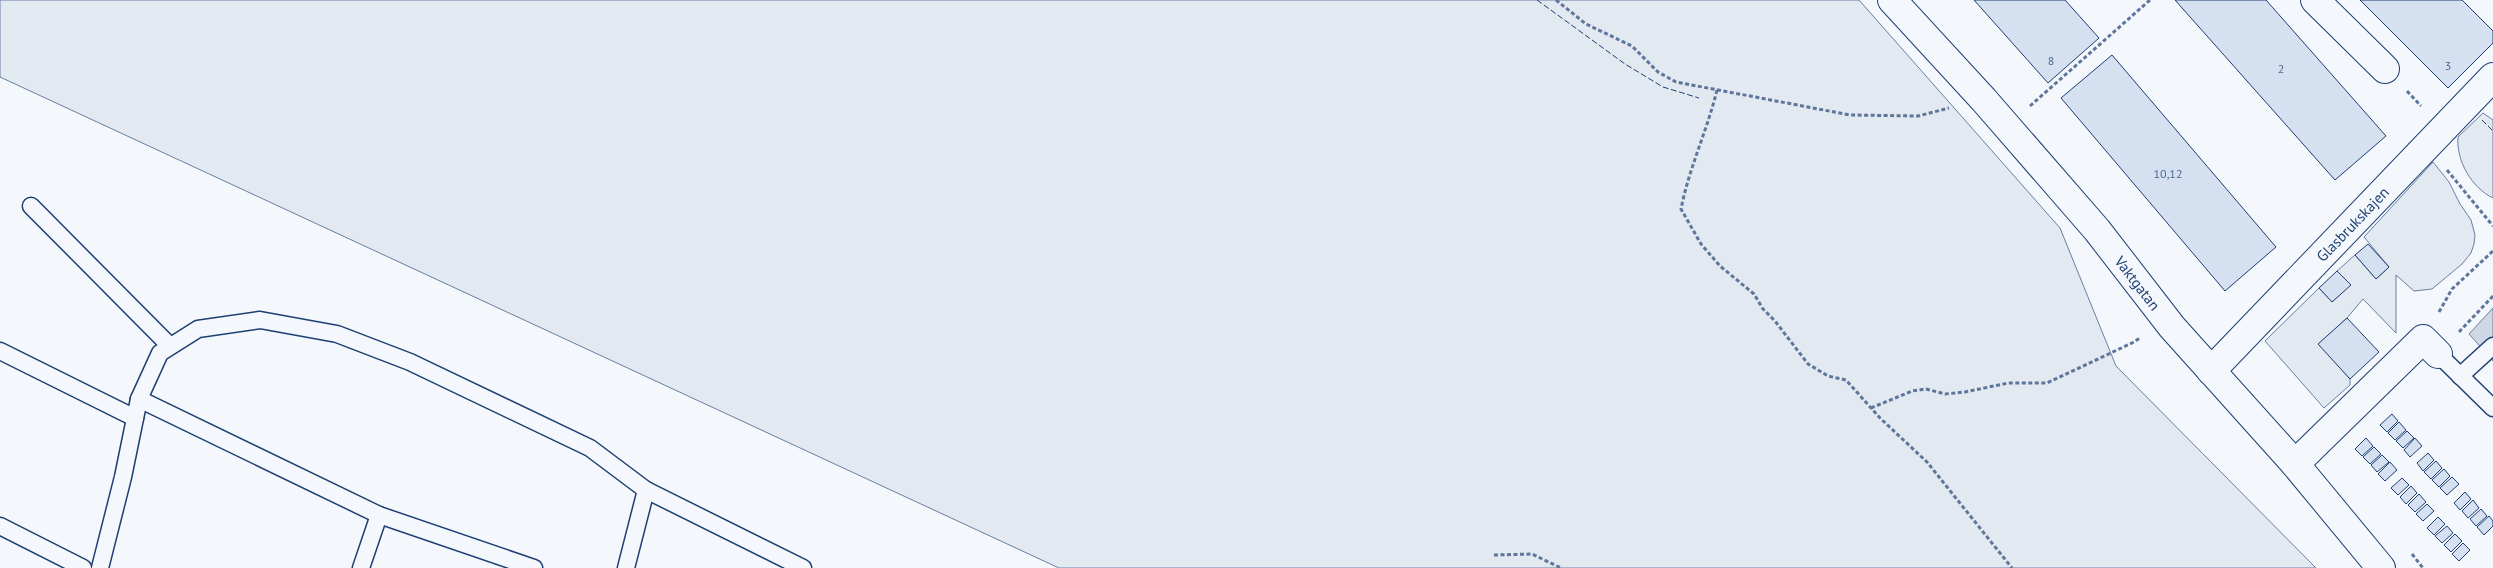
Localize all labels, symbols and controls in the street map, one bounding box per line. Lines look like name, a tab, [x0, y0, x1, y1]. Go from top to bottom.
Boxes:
house number: 8	[2048, 53, 2054, 68]
house number: 3	[2445, 58, 2451, 73]
house number: 2	[2278, 61, 2284, 76]
house number: 10,12	[2154, 166, 2182, 181]
street label: Glasbrukskajen	[2312, 182, 2393, 265]
street label: Vaktgatan	[2110, 251, 2165, 314]

